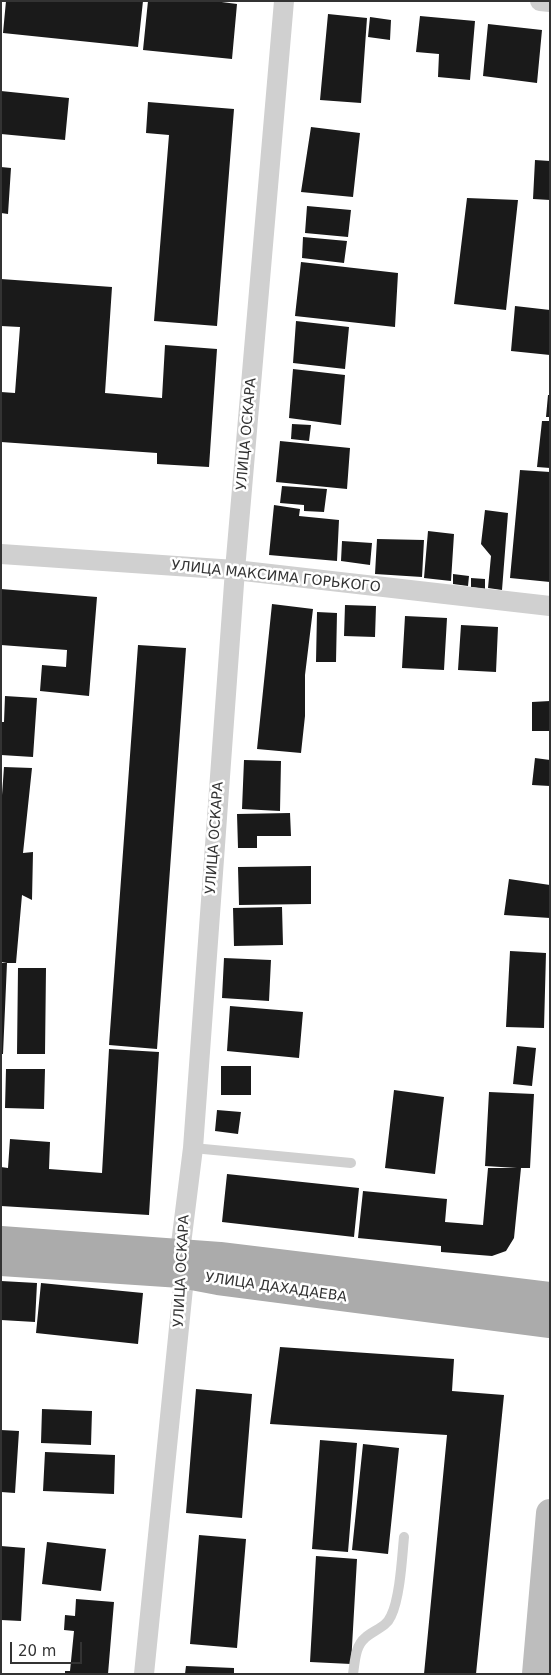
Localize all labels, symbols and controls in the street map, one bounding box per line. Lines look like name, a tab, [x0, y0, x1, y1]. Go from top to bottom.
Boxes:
street label: УЛИЦА ОСКАРА	[234, 377, 260, 491]
street label: УЛИЦА МАКСИМА ГОРЬКОГО	[170, 558, 382, 596]
street label: УЛИЦА ОСКАРА	[203, 781, 227, 895]
street label: УЛИЦА ОСКАРА	[171, 1214, 193, 1328]
street label: УЛИЦА ДАХАДАЕВА	[204, 1270, 348, 1306]
scale bar	[12, 1632, 85, 1664]
text: 20 m	[18, 1642, 56, 1660]

